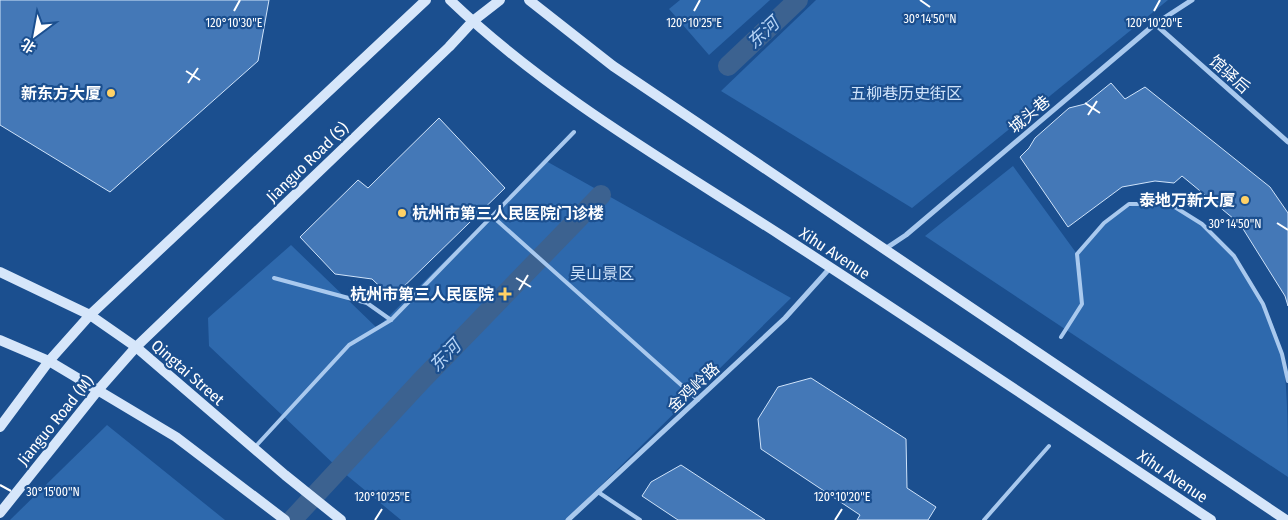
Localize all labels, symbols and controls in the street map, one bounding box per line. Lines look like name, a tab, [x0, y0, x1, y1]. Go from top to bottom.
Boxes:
north arrow	[10, 10, 60, 60]
water label: 东河	[742, 11, 786, 53]
text: 30°14'50"N	[903, 12, 957, 26]
text: 120°10'30"E	[206, 16, 263, 30]
text: 120°10'25"E	[666, 16, 722, 30]
text: 120°10'20"E	[1126, 16, 1183, 30]
text: 北	[18, 35, 39, 57]
street label: 馆驿后	[1205, 51, 1254, 97]
place label: 新东方大厦	[21, 84, 101, 103]
park label: 五柳巷历史街区	[850, 84, 962, 103]
marker: 新东方大厦	[105, 87, 117, 99]
street label: 城头巷	[1005, 92, 1054, 137]
street label: Jianguo Road (S)	[262, 118, 353, 206]
place label: 泰地万新大厦	[1139, 191, 1235, 210]
marker: 泰地万新大厦	[1239, 194, 1251, 206]
place label: 杭州市第三人民医院门诊楼	[412, 204, 604, 223]
marker: 杭州市第三人民医院门诊楼	[396, 207, 408, 219]
text: 30°14'50"N	[1208, 217, 1262, 231]
street label: Xihu Avenue	[796, 224, 874, 283]
park label: 吴山景区	[570, 264, 634, 283]
place label: 杭州市第三人民医院	[350, 285, 494, 304]
marker: 杭州市第三人民医院	[498, 287, 512, 301]
water label: 东河	[425, 333, 468, 377]
street label: Qingtai Street	[147, 336, 228, 410]
street label: 金鸡岭路	[663, 359, 723, 416]
street label: Jianguo Road (M)	[13, 371, 98, 469]
street label: Xihu Avenue	[1134, 446, 1211, 507]
text: 30°15'00"N	[26, 485, 80, 499]
text: 120°10'25"E	[354, 490, 410, 504]
text: 120°10'20"E	[814, 490, 871, 504]

